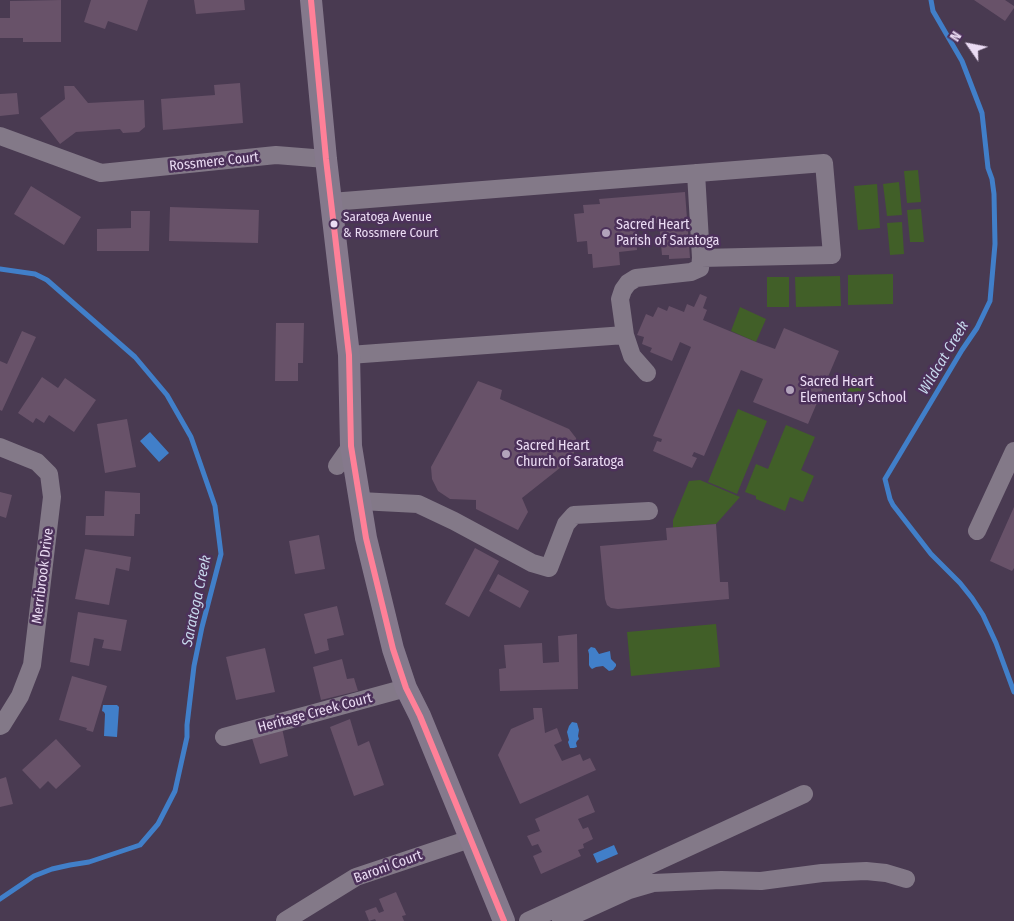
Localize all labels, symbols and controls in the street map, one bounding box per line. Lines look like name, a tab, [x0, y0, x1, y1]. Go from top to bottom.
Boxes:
north arrow	[944, 20, 994, 70]
text: N	[947, 28, 965, 45]
street label: Rossmere Court	[168, 149, 260, 175]
place label: Saratoga Avenue & Rossmere Court	[343, 209, 438, 240]
place label: Sacred Heart Parish of Saratoga	[616, 217, 719, 250]
marker: Saratoga Avenue & Rossmere Court	[329, 219, 339, 229]
marker: Sacred Heart Parish of Saratoga	[600, 227, 612, 239]
water label: Wildcat Creek	[915, 318, 973, 398]
place label: Sacred Heart Elementary School	[800, 374, 907, 407]
marker: Sacred Heart Elementary School	[784, 384, 796, 396]
place label: Sacred Heart Church of Saratoga	[516, 438, 624, 471]
marker: Sacred Heart Church of Saratoga	[500, 448, 512, 460]
street label: Merribrook Drive	[29, 527, 57, 625]
water label: Saratoga Creek	[179, 554, 215, 648]
street label: Heritage Creek Court	[256, 690, 374, 736]
street label: Baroni Court	[352, 847, 424, 887]

